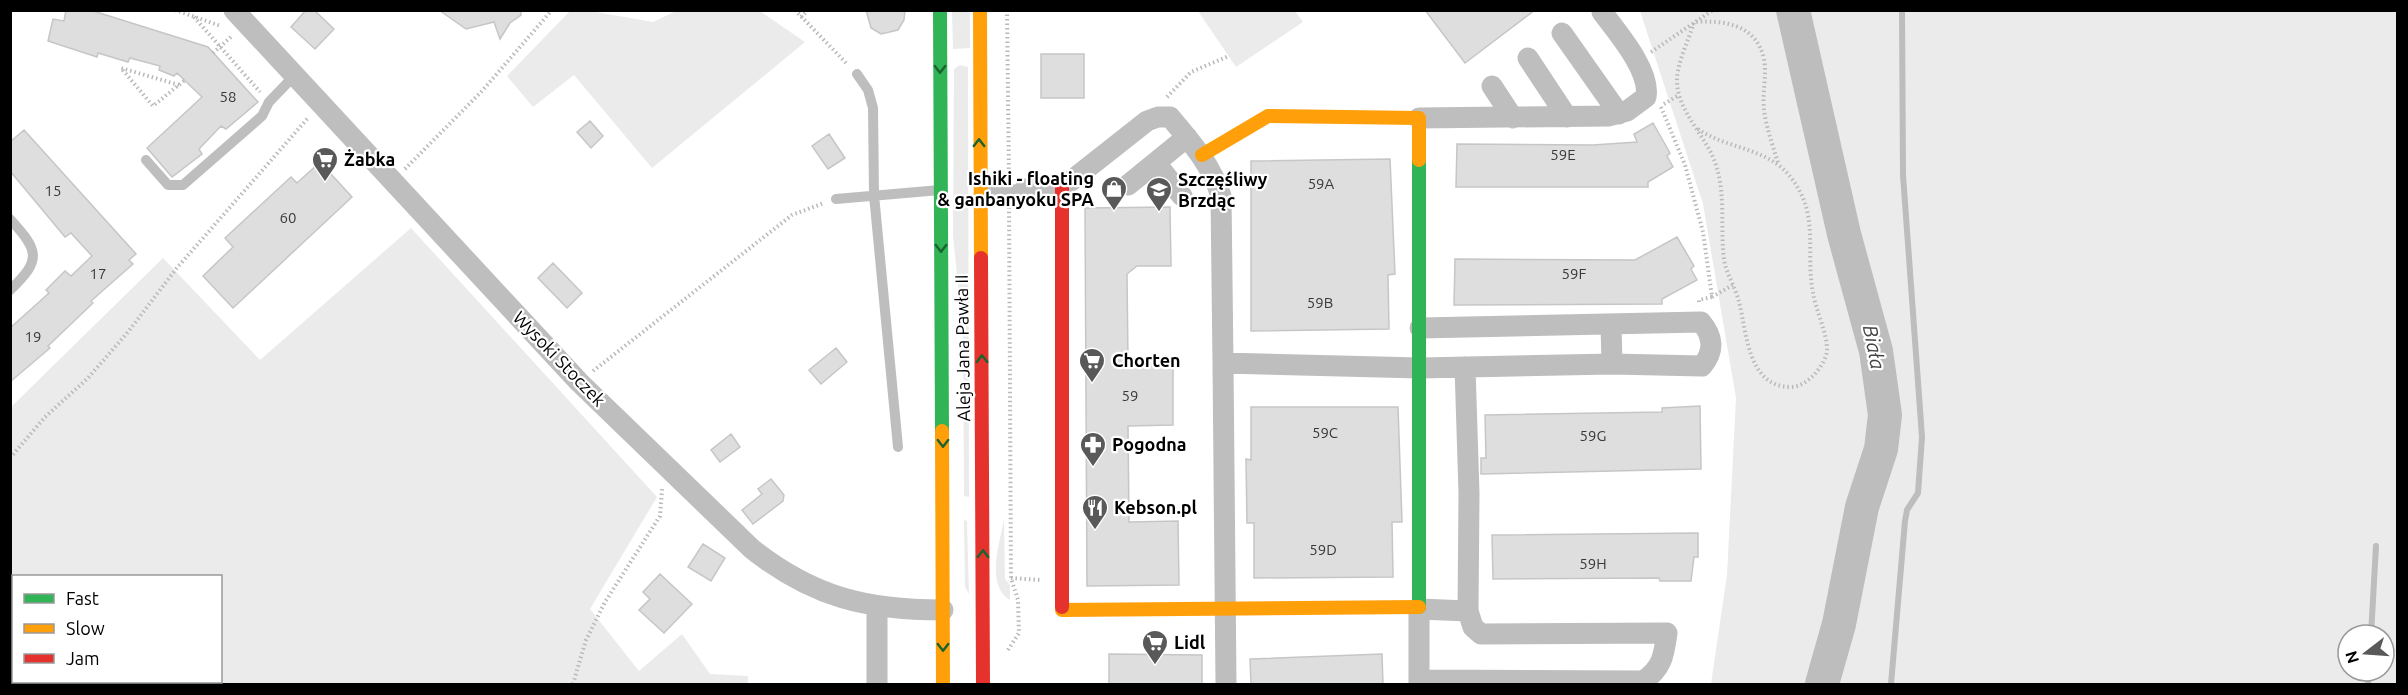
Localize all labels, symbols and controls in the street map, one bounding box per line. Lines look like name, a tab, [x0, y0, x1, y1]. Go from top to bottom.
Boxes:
one-way arrow	[934, 64, 946, 73]
house number: 58	[220, 88, 236, 105]
one-way arrow	[973, 139, 985, 148]
supermarket icon: Żabka	[310, 145, 340, 183]
house number: 59E	[1550, 146, 1576, 163]
place label: Żabka	[344, 149, 395, 169]
place label: Ishiki - floating & ganbanyoku SPA	[937, 168, 1094, 209]
place label: Szczęśliwy Brzdąc	[1178, 169, 1268, 211]
shop icon: Ishiki - floating & ganbanyoku SPA	[1099, 174, 1129, 212]
school or university icon: Szczęśliwy Brzdąc	[1144, 175, 1174, 213]
house number: 59A	[1308, 175, 1335, 192]
house number: 15	[45, 182, 61, 199]
house number: 60	[280, 209, 296, 226]
one-way arrow	[935, 244, 947, 253]
house number: 17	[90, 265, 106, 282]
house number: 59F	[1562, 265, 1587, 282]
street label: Aleja Jana Pawła II	[951, 274, 973, 422]
house number: 59B	[1307, 294, 1333, 311]
street label: Wysoki Stoczek	[510, 307, 610, 410]
water label: Biała	[1859, 323, 1890, 371]
house number: 19	[25, 328, 41, 345]
supermarket icon: Chorten	[1077, 346, 1107, 384]
place label: Chorten	[1112, 350, 1181, 370]
one-way arrow	[975, 355, 988, 364]
house number: 59	[1122, 387, 1138, 404]
house number: 59C	[1312, 424, 1338, 441]
house number: 59G	[1580, 427, 1606, 444]
pharmacy icon: Pogodna	[1078, 430, 1108, 468]
place label: Pogodna	[1112, 434, 1187, 454]
one-way arrow	[937, 439, 949, 448]
restaurant icon: Kebson.pl	[1080, 493, 1110, 531]
place label: Kebson.pl	[1114, 497, 1198, 517]
house number: 59D	[1309, 541, 1337, 558]
one-way arrow	[977, 550, 989, 559]
house number: 59H	[1579, 555, 1607, 572]
legend	[12, 575, 222, 683]
text: Fast	[66, 588, 99, 608]
text: Slow	[66, 618, 105, 638]
north arrow	[2336, 623, 2396, 683]
supermarket icon: Lidl	[1140, 628, 1170, 666]
place label: Lidl	[1174, 632, 1206, 652]
one-way arrow	[937, 643, 949, 652]
text: Jam	[66, 648, 100, 668]
text: N	[2341, 649, 2362, 666]

